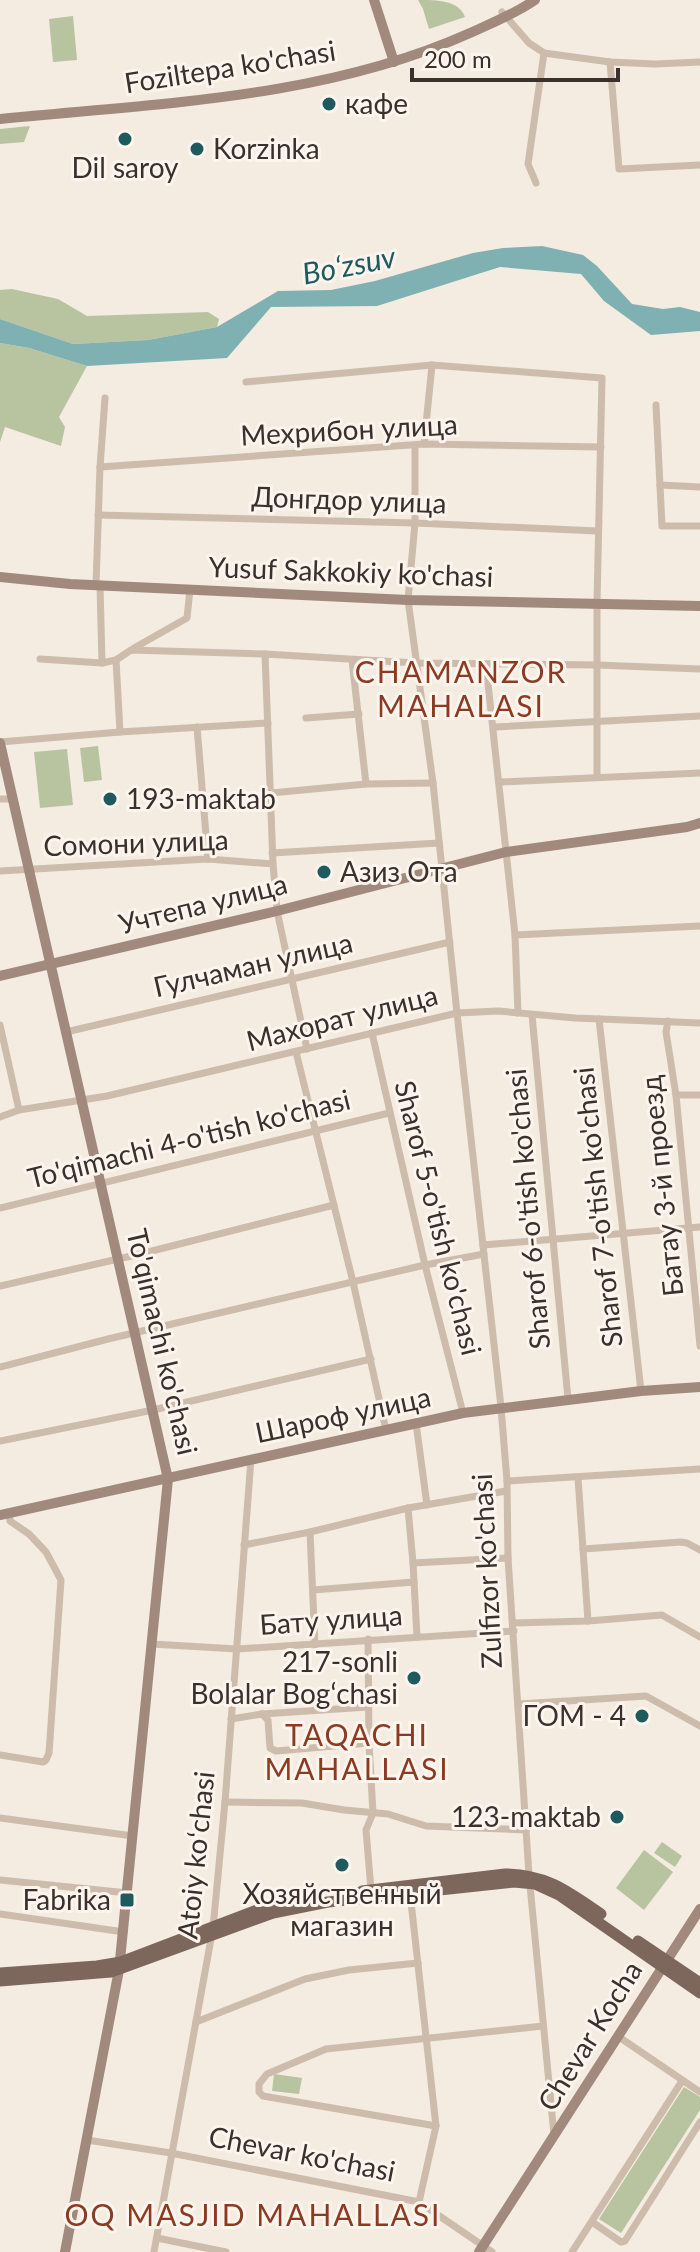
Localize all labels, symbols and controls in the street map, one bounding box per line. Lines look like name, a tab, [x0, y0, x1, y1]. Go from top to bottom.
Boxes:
scale bar	[412, 32, 618, 82]
street label: Foziltepa ko'chasi	[122, 33, 338, 99]
text: 200 m	[424, 44, 492, 73]
place label: кафе	[345, 86, 408, 120]
marker: кафе	[320, 95, 338, 113]
marker: Dil saroy	[116, 130, 134, 148]
place label: Korzinka	[213, 131, 320, 165]
marker: Korzinka	[188, 140, 206, 158]
place label: Dil saroy	[71, 150, 179, 184]
water label: Boʻzsuv	[299, 237, 399, 291]
street label: Мехрибон улица	[239, 406, 458, 452]
street label: Донгдор улица	[251, 479, 447, 519]
street label: Yusuf Sakkokiy ko'chasi	[208, 549, 494, 593]
district label: CHAMANZOR MAHALASI	[355, 653, 567, 723]
place label: 193-maktab	[126, 781, 276, 815]
marker: 193-maktab	[101, 790, 119, 808]
street label: Сомони улица	[43, 822, 229, 862]
place label: Азиз Ота	[340, 854, 458, 888]
marker: Азиз Ота	[315, 863, 333, 881]
street label: Учтепа улица	[115, 866, 290, 940]
street label: Гулчаман улица	[150, 925, 356, 1003]
street label: Махорат улица	[243, 977, 441, 1057]
street label: Sharof 7-o'tish ko'chasi	[565, 1065, 629, 1349]
street label: Sharof 6-o'tish ko'chasi	[498, 1067, 556, 1351]
street label: Батау 3-й проезд	[633, 1074, 690, 1298]
street label: Sharof 5-o'tish ko'chasi	[388, 1077, 490, 1358]
street label: To'qimachi 4-o'tish ko'chasi	[24, 1081, 353, 1195]
street label: To'qimachi ko'chasi	[120, 1225, 206, 1458]
street label: Шароф улица	[252, 1379, 434, 1449]
street label: Zulfizor ko'chasi	[464, 1473, 508, 1669]
street label: Бату улица	[258, 1597, 403, 1641]
place label: 217-sonli Bolalar Bogʻchasi	[190, 1644, 398, 1710]
marker: 217-sonli Bolalar Bogʻchasi	[405, 1669, 423, 1687]
place label: ГОМ - 4	[523, 1698, 626, 1732]
marker: ГОМ - 4	[633, 1707, 651, 1725]
district label: TAQACHI MAHALLASI	[264, 1716, 450, 1786]
street label: Atoiy koʻchasi	[169, 1769, 221, 1941]
place label: 123-maktab	[451, 1799, 601, 1833]
marker: 123-maktab	[608, 1808, 626, 1826]
marker: Хозяйственный магазин	[333, 1856, 351, 1874]
place label: Хозяйственный магазин	[242, 1876, 442, 1942]
place label: Fabrika	[23, 1882, 111, 1916]
marker: Fabrika	[118, 1891, 136, 1909]
street label: Chevar Kocha	[530, 1954, 649, 2117]
street label: Chevar ko'chasi	[206, 2118, 398, 2188]
district label: OQ MASJID MAHALLASI	[65, 2196, 441, 2232]

